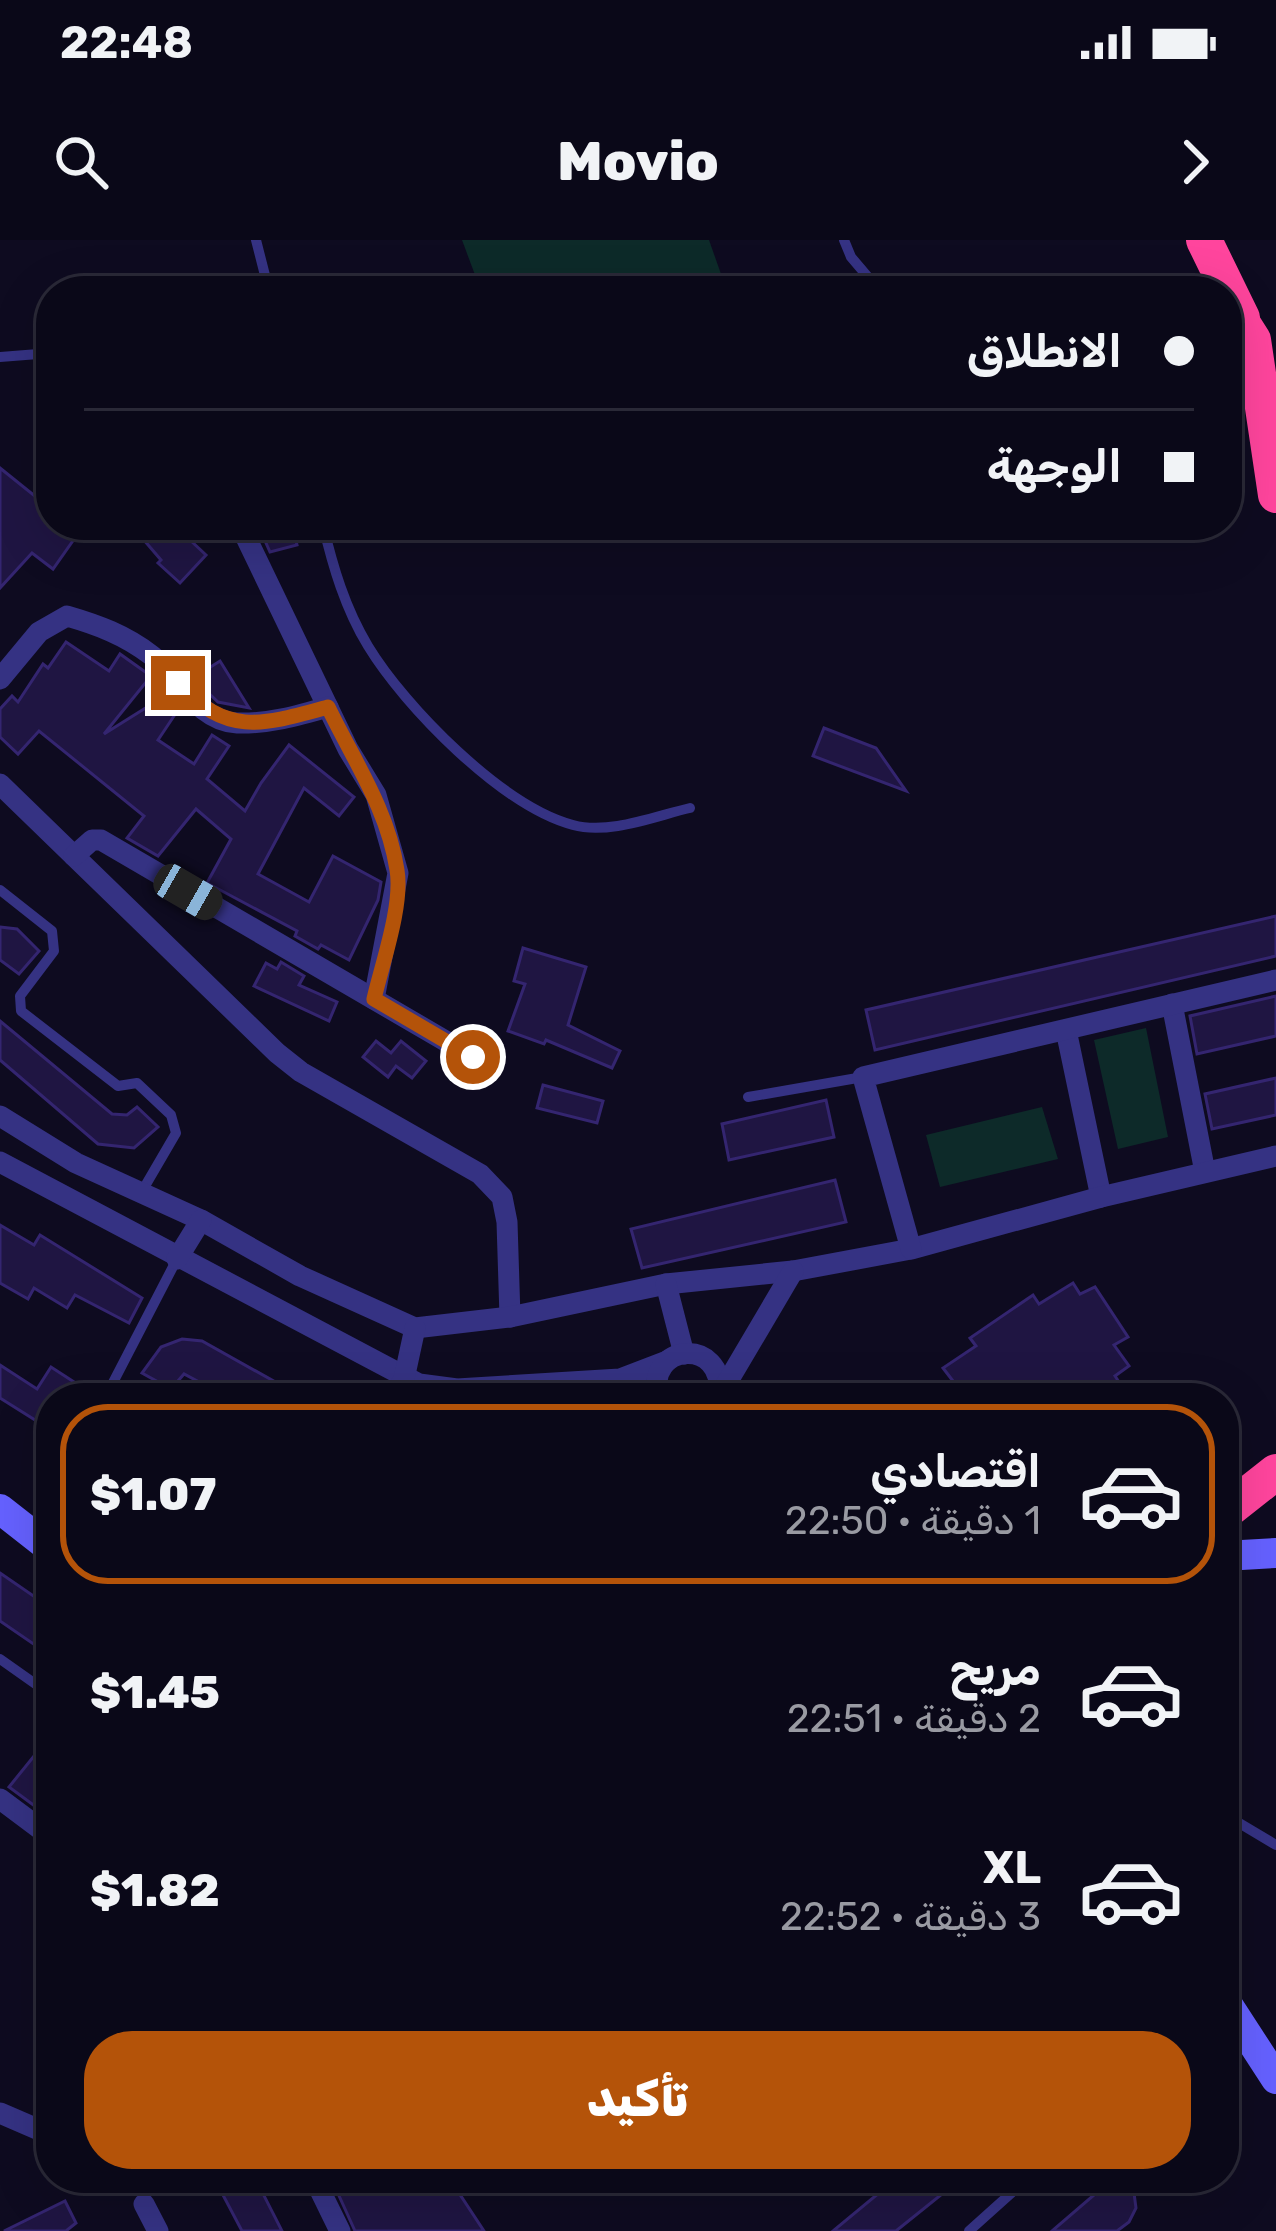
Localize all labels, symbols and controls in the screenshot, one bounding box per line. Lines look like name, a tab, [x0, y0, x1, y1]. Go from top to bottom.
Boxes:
text: 22:48	[60, 16, 193, 69]
icon: search	[48, 129, 114, 195]
icon: forward	[1162, 129, 1228, 195]
text: Movio	[557, 130, 719, 194]
text: الانطلاق	[967, 325, 1122, 378]
text: الوجهة	[987, 440, 1122, 493]
route end	[151, 656, 205, 710]
car	[148, 858, 228, 926]
route start	[446, 1030, 500, 1084]
icon: car	[1077, 1440, 1185, 1548]
text: اقتصادي	[870, 1445, 1041, 1498]
text: $1.07	[90, 1468, 216, 1521]
text: 1 دقيقة · 22:50	[785, 1498, 1041, 1544]
icon: car	[1077, 1638, 1185, 1746]
text: مريح	[949, 1643, 1041, 1696]
text: $1.45	[90, 1666, 220, 1719]
text: 2 دقيقة · 22:51	[787, 1696, 1041, 1742]
icon: car	[1077, 1836, 1185, 1944]
text: XL	[983, 1841, 1041, 1894]
text: $1.82	[90, 1864, 220, 1917]
text: 3 دقيقة · 22:52	[780, 1894, 1041, 1940]
button: تأكيد	[84, 2031, 1191, 2169]

